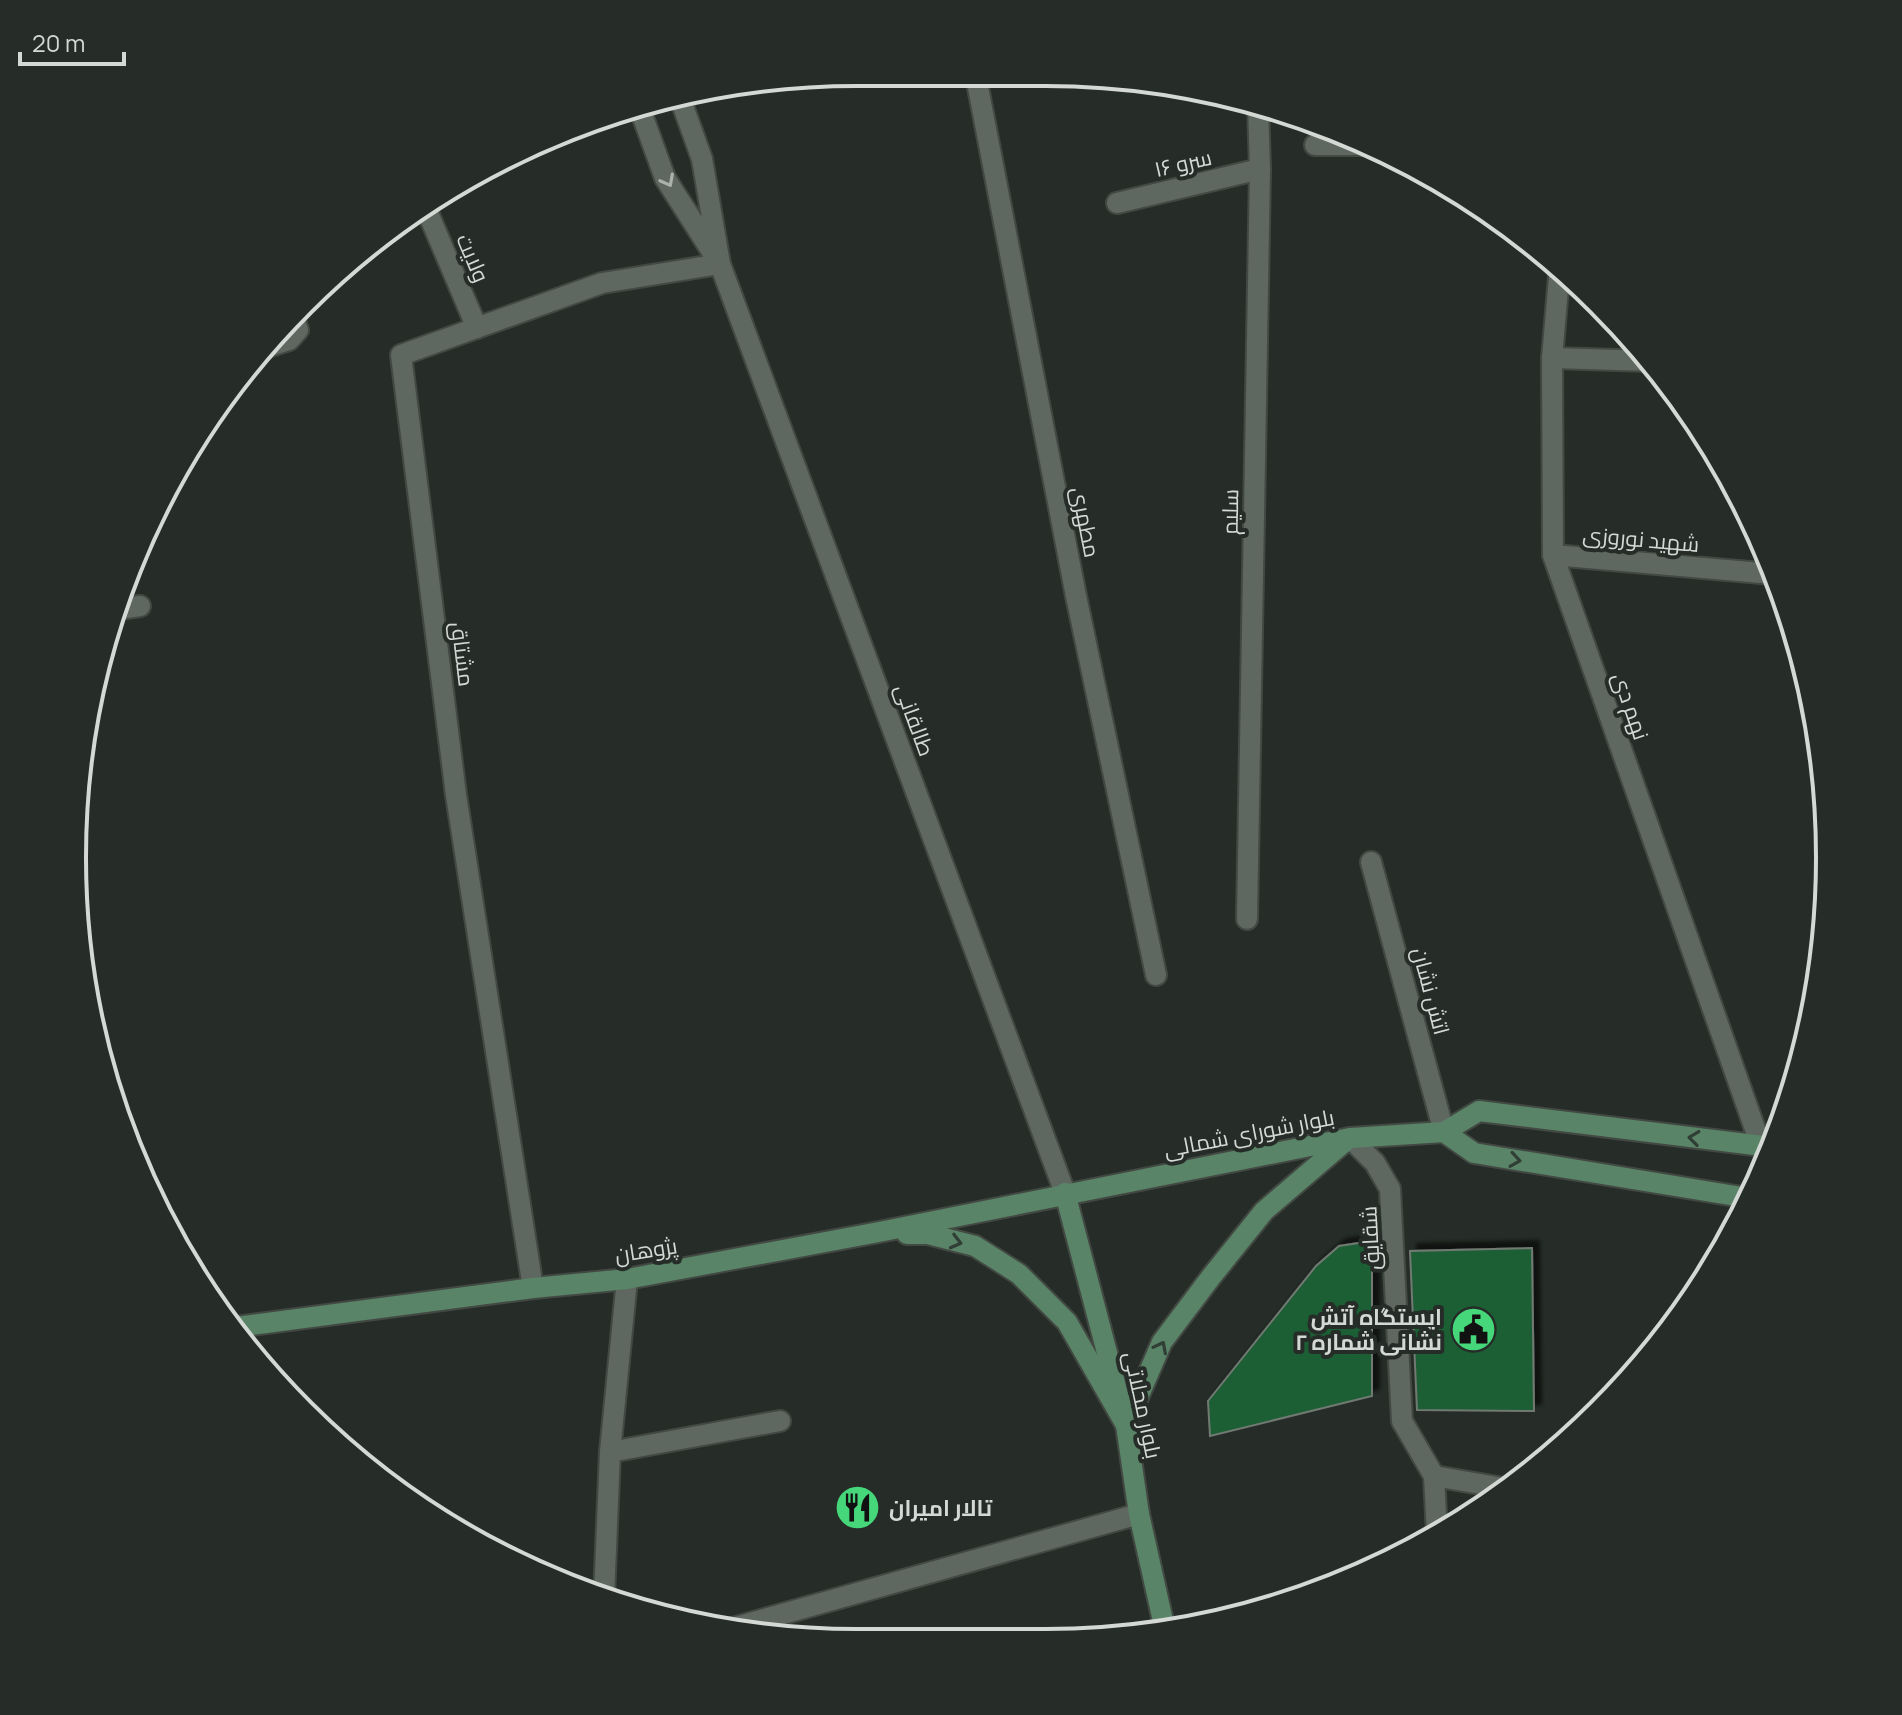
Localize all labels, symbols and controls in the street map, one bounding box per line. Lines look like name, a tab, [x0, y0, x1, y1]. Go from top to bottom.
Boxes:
scale bar	[20, 16, 124, 66]
text: 20 m	[32, 26, 85, 59]
street label: سرو ۱۶	[1151, 142, 1215, 184]
one-way arrow	[658, 173, 674, 187]
street label: ولایت	[449, 229, 497, 287]
street label: مطهری	[1064, 484, 1108, 560]
street label: سلیم	[1215, 489, 1246, 535]
street label: شهید نوروزی	[1581, 519, 1701, 559]
street label: مشتاق	[444, 620, 482, 688]
street label: نهم دی	[1605, 668, 1657, 744]
street label: طالقانی	[888, 680, 942, 760]
street label: اتش نشان	[1405, 944, 1457, 1038]
street label: بلوار شورای شمالی	[1161, 1102, 1337, 1164]
one-way arrow	[1687, 1129, 1700, 1146]
one-way arrow	[1508, 1150, 1521, 1167]
street label: شقایق	[1353, 1205, 1387, 1271]
street label: پژوهان	[612, 1230, 680, 1270]
one-way arrow	[949, 1232, 962, 1249]
place label: ایستگاه آتش نشانی شماره ۲	[1295, 1302, 1442, 1357]
public building icon: ایستگاه آتش نشانی شماره ۲	[1449, 1306, 1497, 1354]
one-way arrow	[1151, 1341, 1166, 1356]
street label: بلوار محلاتی	[1117, 1349, 1169, 1461]
restaurant icon: تالار امیران	[834, 1484, 882, 1532]
place label: تالار امیران	[889, 1493, 993, 1523]

